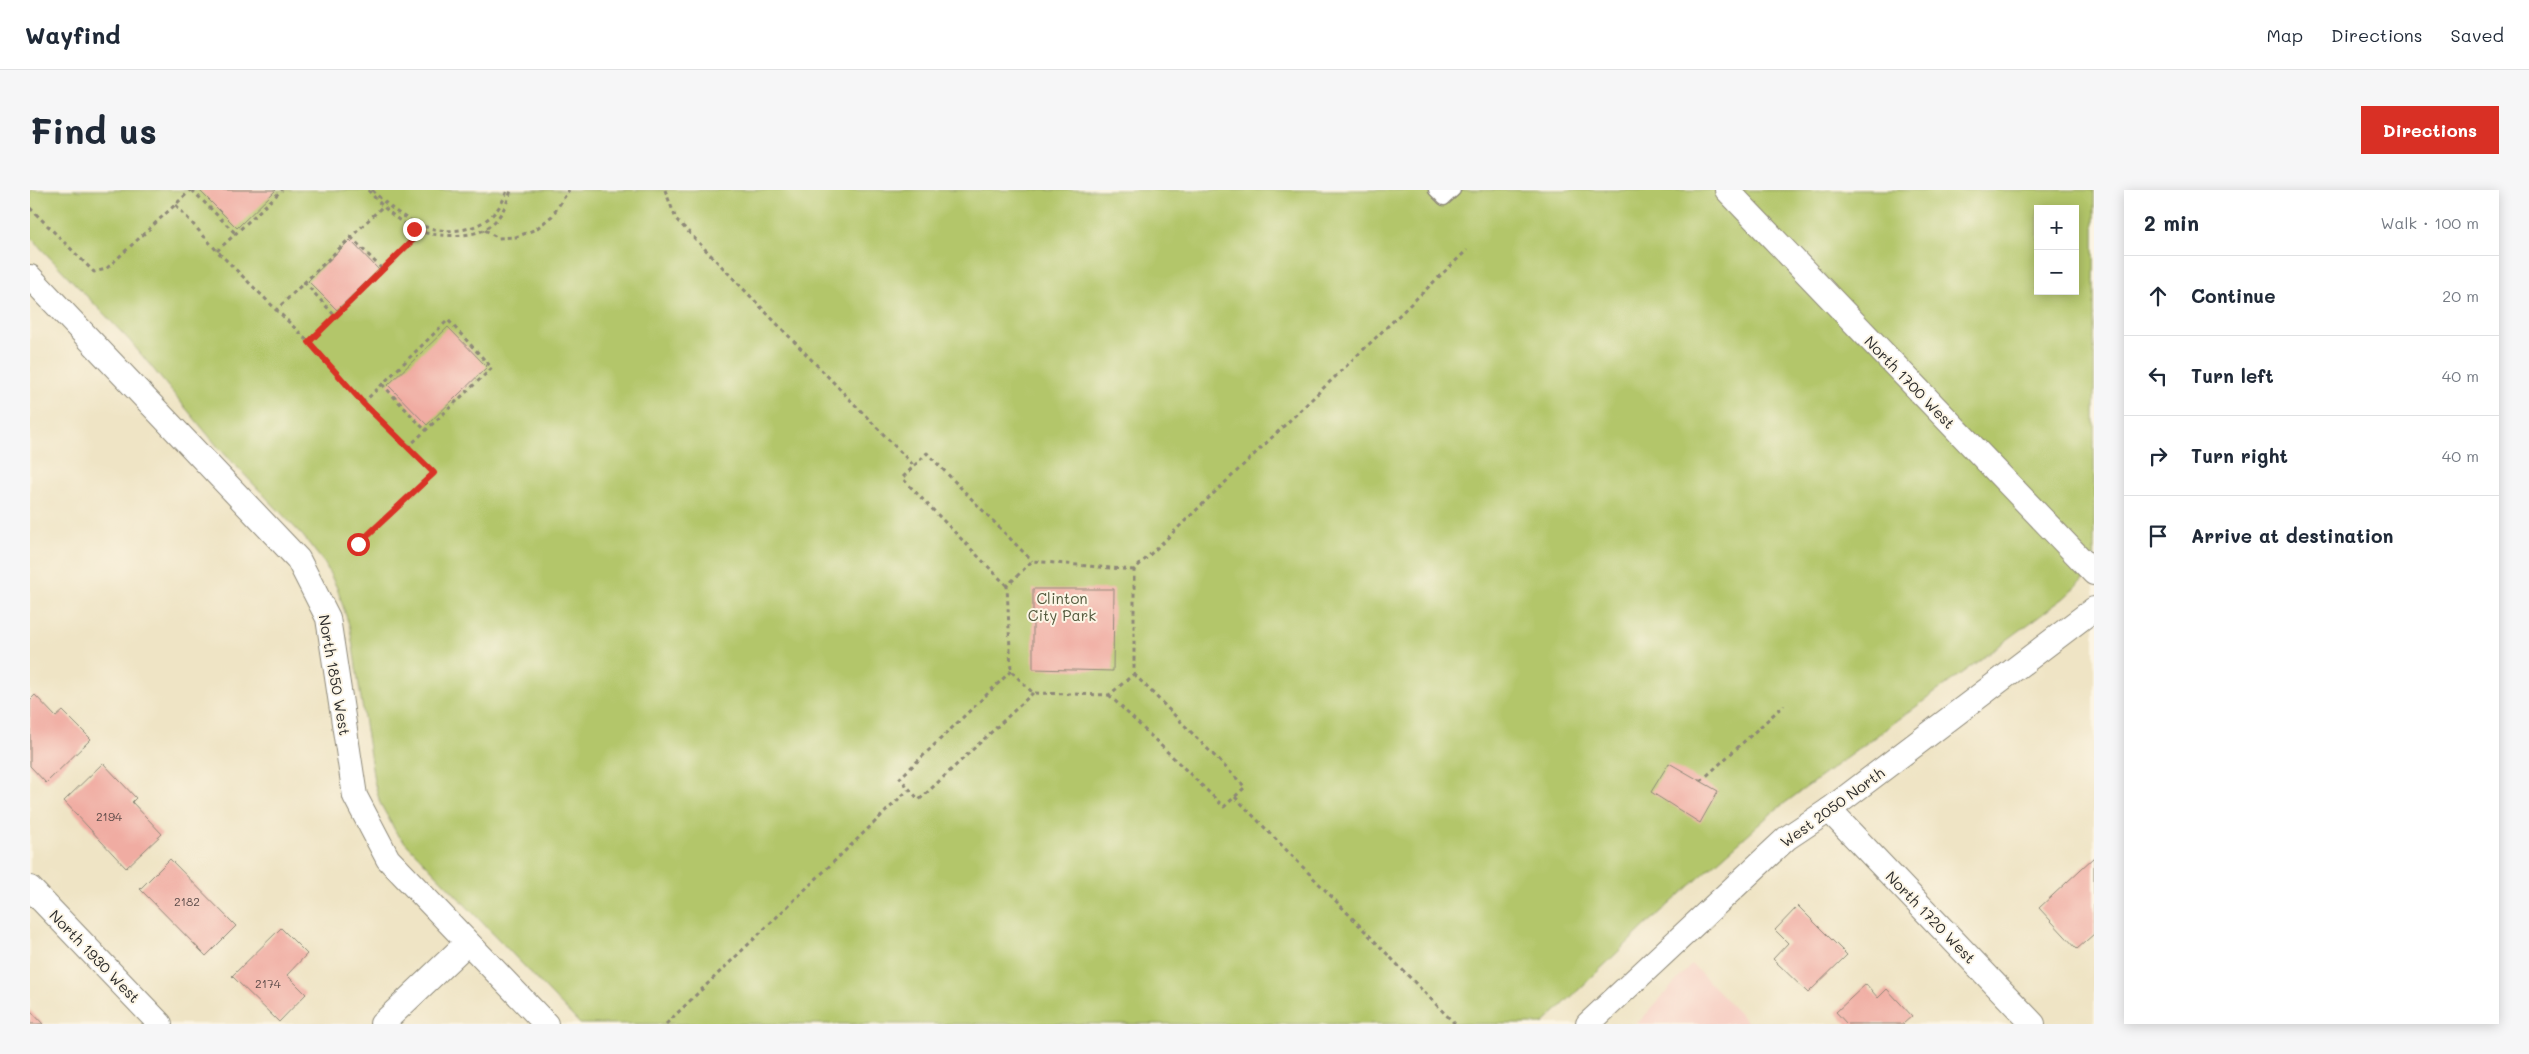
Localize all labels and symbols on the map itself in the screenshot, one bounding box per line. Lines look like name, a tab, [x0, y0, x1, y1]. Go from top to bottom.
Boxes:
route end	[403, 218, 426, 241]
street label: North 1700 West	[1860, 331, 1960, 433]
route start	[347, 533, 370, 556]
park label: Clinton City Park	[1028, 588, 1096, 625]
street label: North 1850 West	[315, 613, 355, 737]
street label: West 2050 North	[1776, 762, 1888, 852]
house number: 2194	[96, 808, 122, 824]
street label: North 1720 West	[1882, 866, 1980, 968]
house number: 2182	[174, 893, 200, 909]
street label: North 1930 West	[45, 905, 145, 1007]
house number: 2174	[255, 975, 281, 991]

